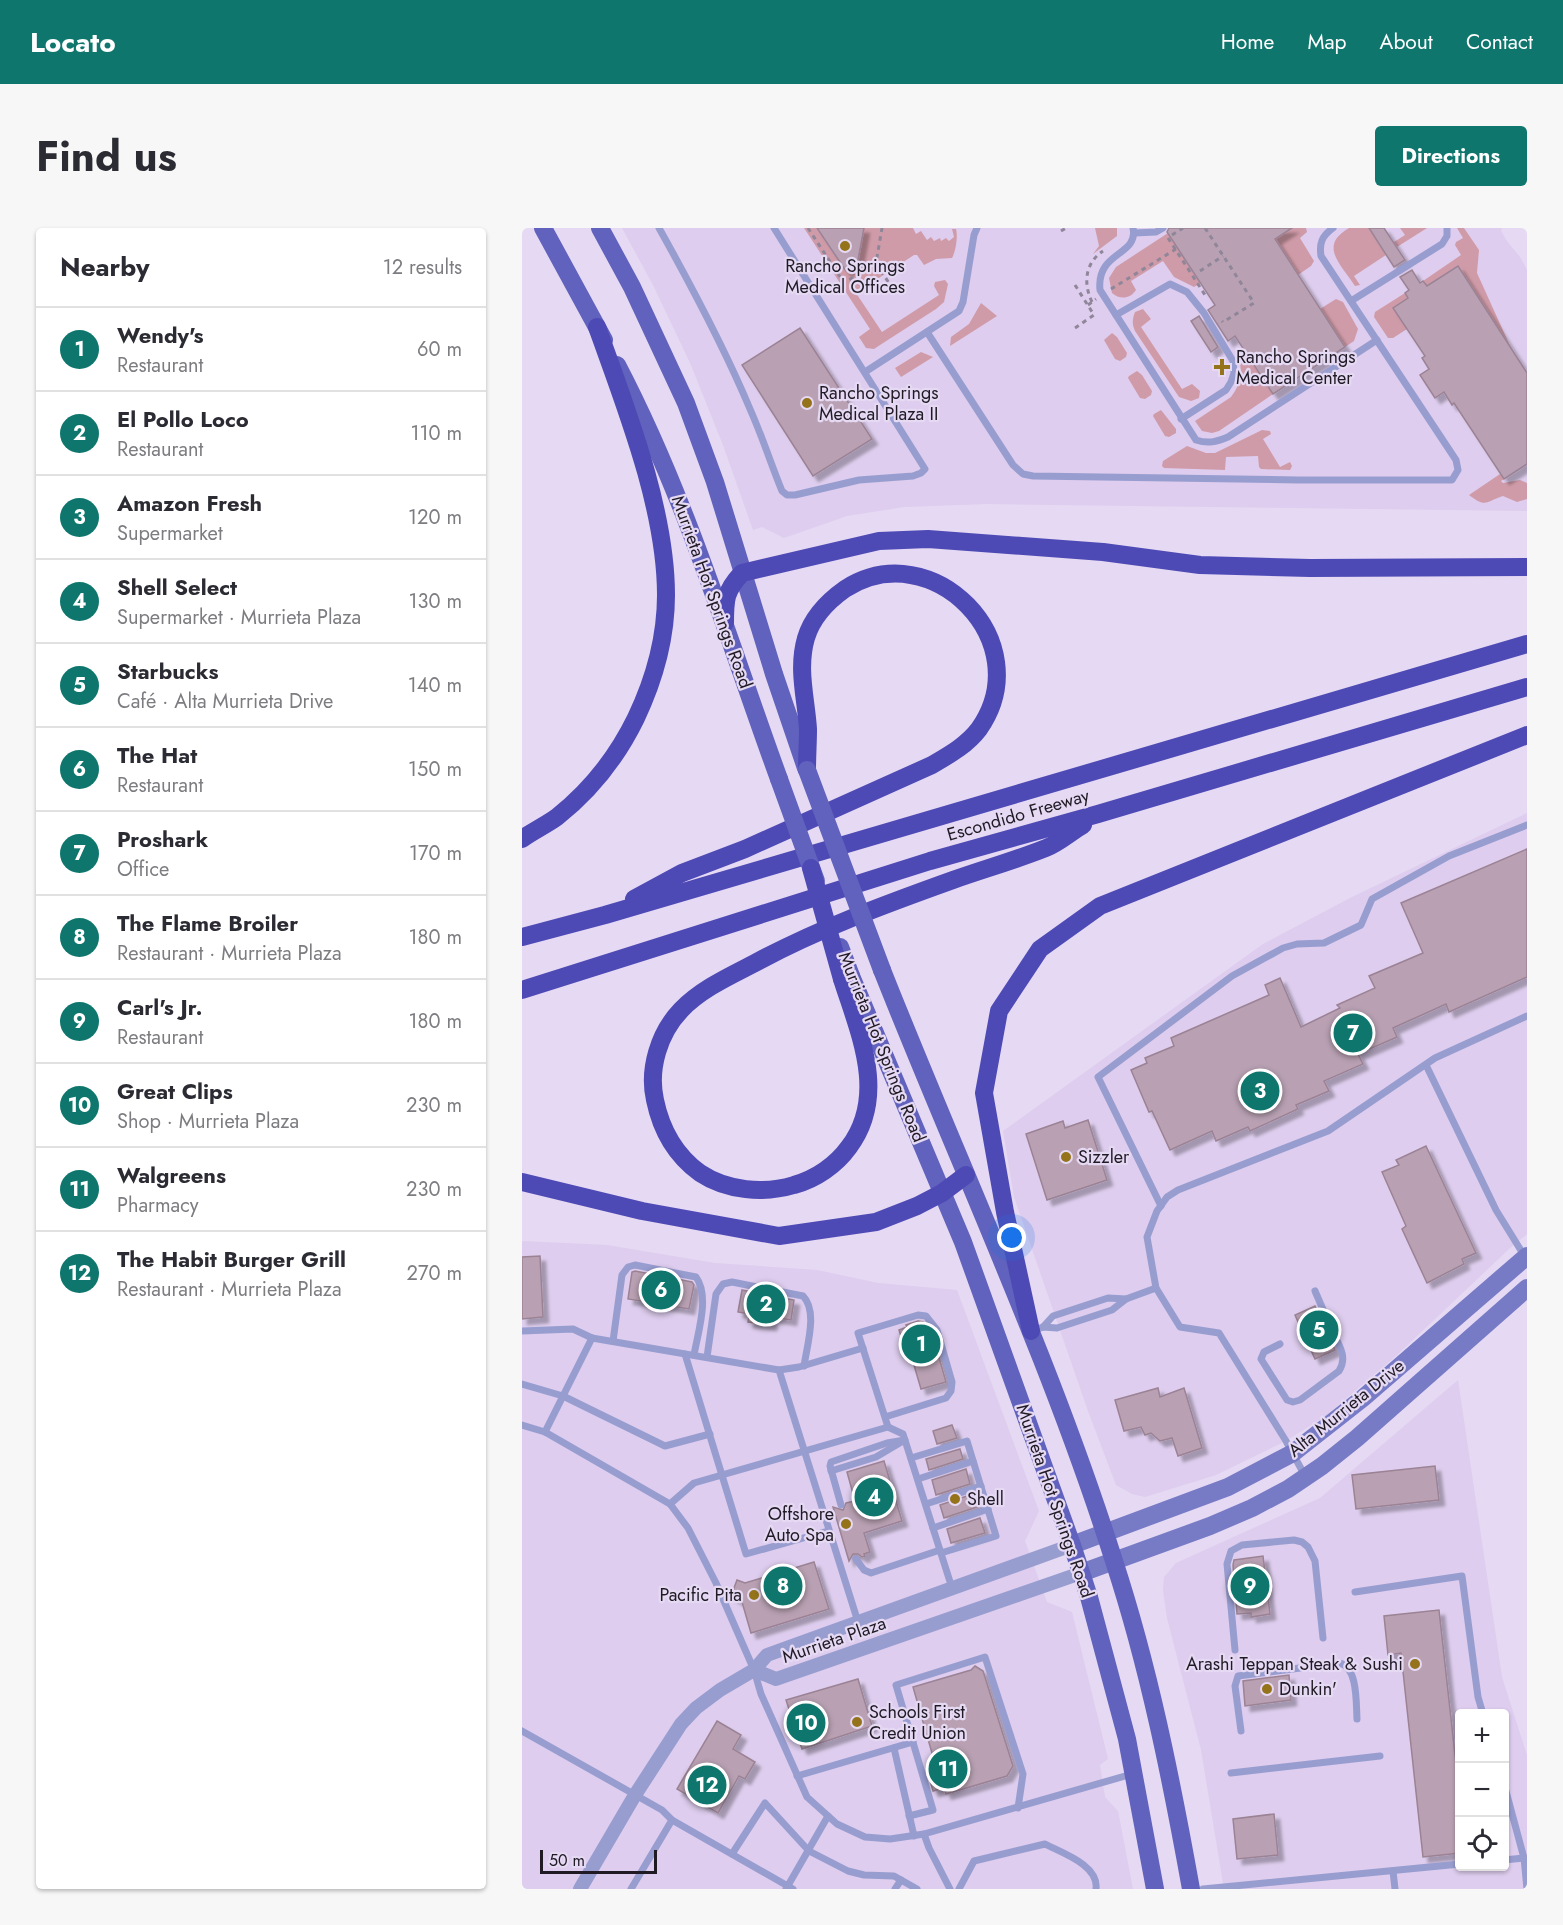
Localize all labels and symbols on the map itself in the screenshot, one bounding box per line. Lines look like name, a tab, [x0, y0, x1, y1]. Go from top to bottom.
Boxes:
marker: Rancho Springs Medical Offices	[838, 239, 852, 253]
place label: Rancho Springs Medical Offices	[785, 253, 905, 300]
place label: Rancho Springs Medical Center	[1236, 344, 1355, 391]
marker: Rancho Springs Medical Center	[1213, 358, 1231, 376]
place label: Rancho Springs Medical Plaza II	[819, 380, 938, 427]
marker: Rancho Springs Medical Plaza II	[800, 396, 814, 410]
street label: Murrieta Hot Springs Road	[665, 492, 759, 692]
street label: Escondido Freeway	[944, 782, 1092, 848]
street label: Murrieta Hot Springs Road	[832, 948, 932, 1146]
pin: 7	[1334, 1010, 1372, 1056]
pin: 3	[1240, 1068, 1280, 1114]
place label: Sizzler	[1078, 1144, 1130, 1170]
marker: Sizzler	[1059, 1150, 1073, 1164]
your location	[997, 1223, 1026, 1252]
pin: 6	[642, 1268, 680, 1312]
pin: 2	[746, 1282, 786, 1326]
pin: 5	[1300, 1308, 1338, 1352]
pin: 1	[902, 1322, 940, 1366]
street label: Alta Murrieta Drive	[1282, 1353, 1410, 1463]
street label: Murrieta Hot Springs Road	[1010, 1401, 1100, 1601]
pin: 4	[854, 1474, 894, 1520]
place label: Shell	[967, 1486, 1004, 1512]
marker: Shell	[948, 1492, 962, 1506]
place label: Offshore Auto Spa	[765, 1501, 834, 1548]
marker: Offshore Auto Spa	[839, 1517, 853, 1531]
pin: 8	[764, 1564, 802, 1608]
pin: 9	[1230, 1564, 1270, 1608]
place label: Pacific Pita	[659, 1582, 742, 1608]
marker: Pacific Pita	[747, 1588, 761, 1602]
street label: Murrieta Plaza	[779, 1610, 889, 1670]
place label: Arashi Teppan Steak & Sushi	[1186, 1651, 1403, 1677]
marker: Arashi Teppan Steak & Sushi	[1408, 1657, 1422, 1671]
place label: Dunkin'	[1279, 1676, 1337, 1702]
marker: Dunkin'	[1260, 1682, 1274, 1696]
place label: Schools First Credit Union	[869, 1699, 966, 1746]
pin: 10	[786, 1700, 826, 1746]
marker: Schools First Credit Union	[850, 1715, 864, 1729]
pin: 11	[928, 1746, 968, 1792]
pin: 12	[688, 1762, 726, 1808]
scale bar	[540, 1847, 657, 1874]

